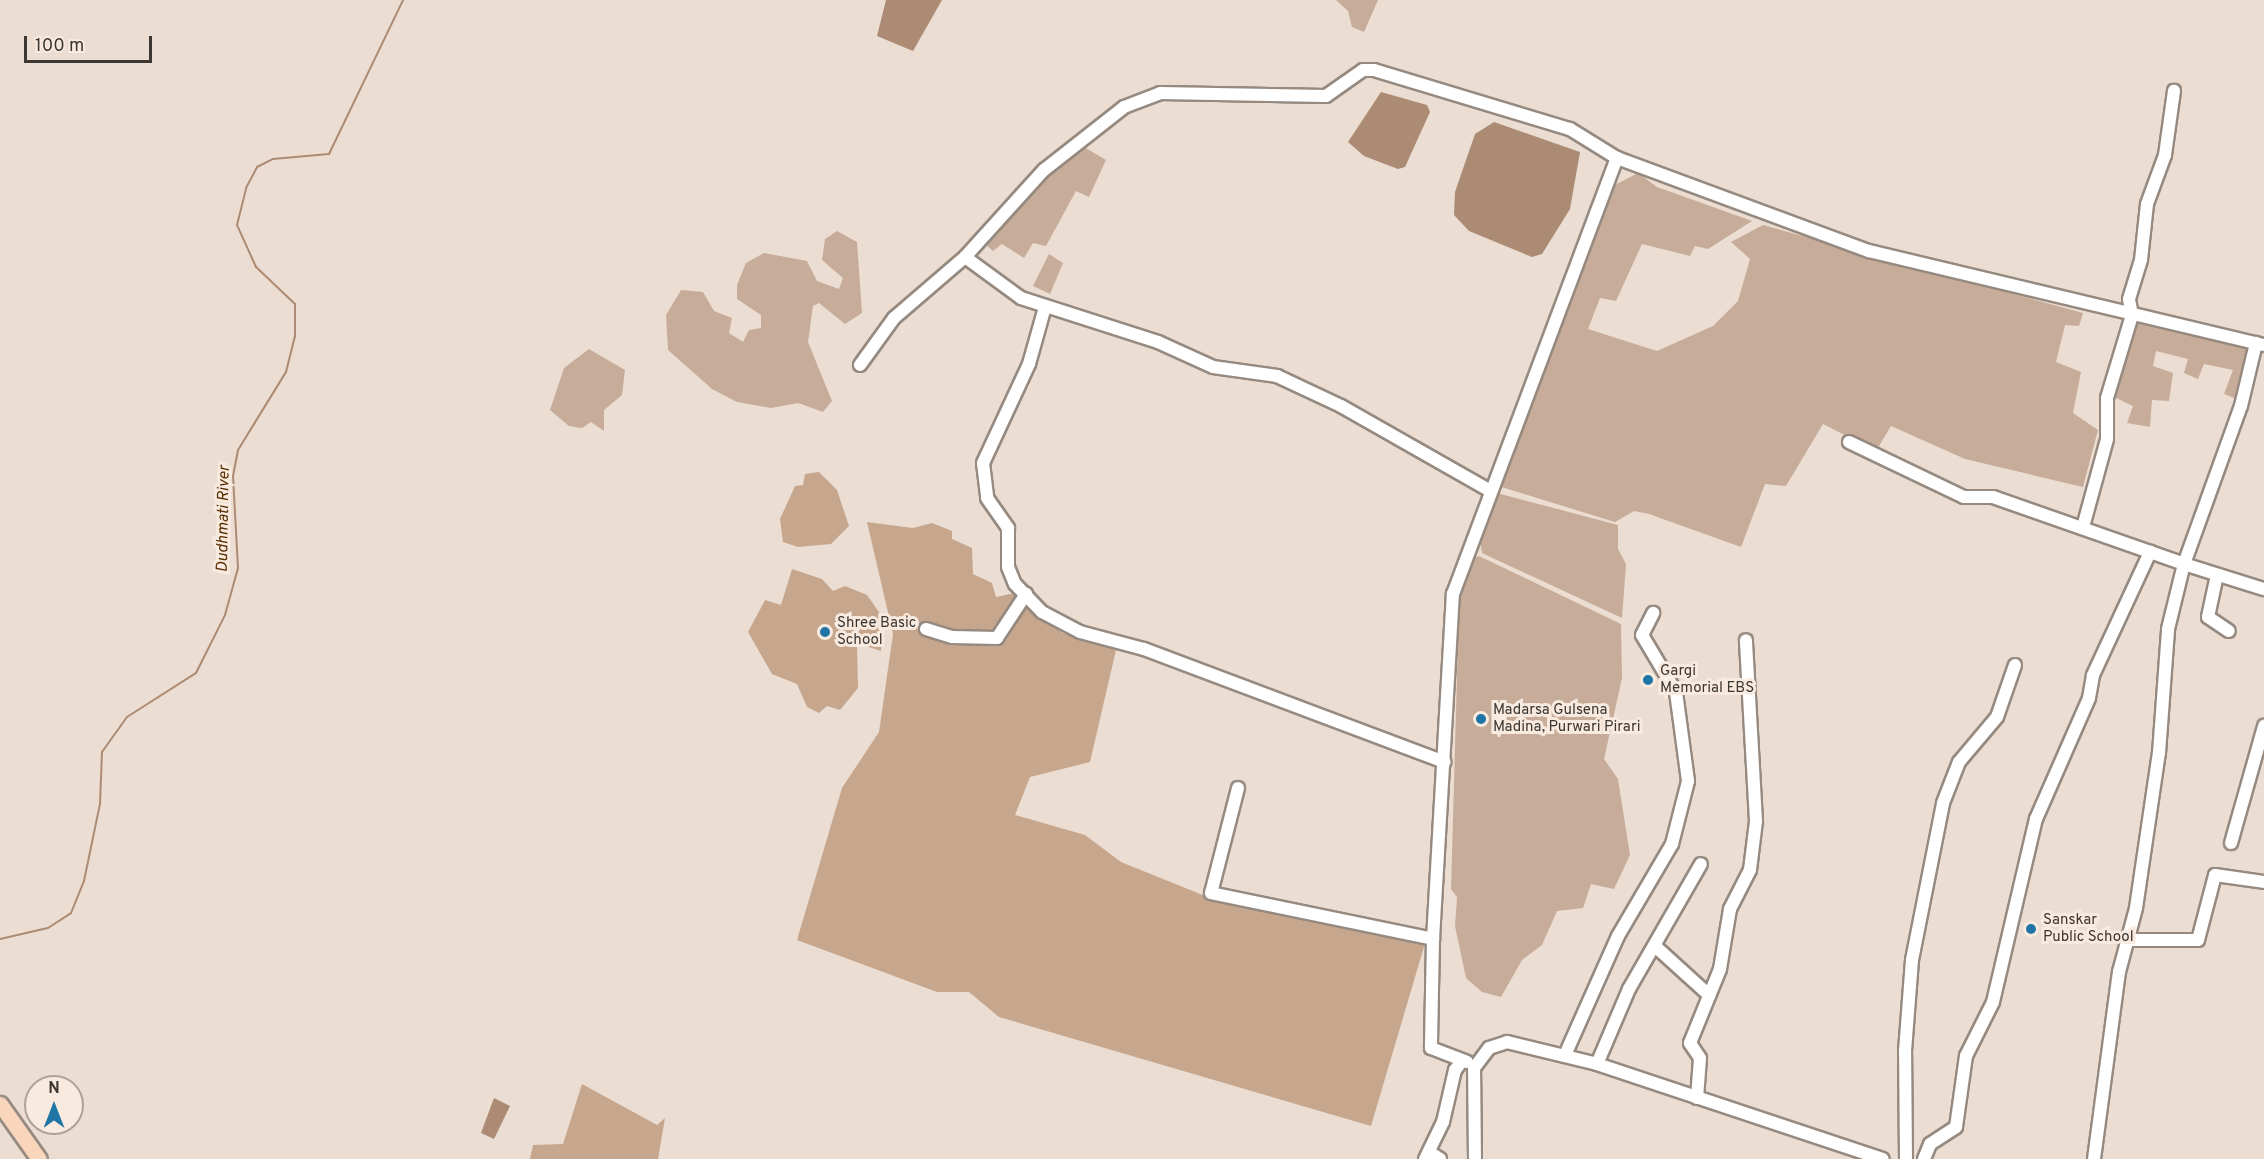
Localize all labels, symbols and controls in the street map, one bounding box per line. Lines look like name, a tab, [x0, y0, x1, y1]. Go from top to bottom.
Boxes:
scale bar	[27, 24, 154, 62]
text: 100 m	[35, 35, 84, 58]
water label: Dudhmati River	[213, 465, 235, 573]
place label: Shree Basic School	[837, 614, 916, 649]
marker: Shree Basic School	[818, 625, 832, 639]
place label: Gargi Memorial EBS	[1660, 662, 1754, 697]
marker: Gargi Memorial EBS	[1641, 673, 1655, 687]
place label: Madarsa Gulsena Madina, Purwari Pirari	[1493, 701, 1640, 736]
marker: Madarsa Gulsena Madina, Purwari Pirari	[1474, 712, 1488, 726]
place label: Sanskar Public School	[2043, 911, 2134, 946]
marker: Sanskar Public School	[2024, 922, 2038, 936]
north arrow	[24, 1075, 84, 1135]
text: N	[48, 1079, 60, 1099]

